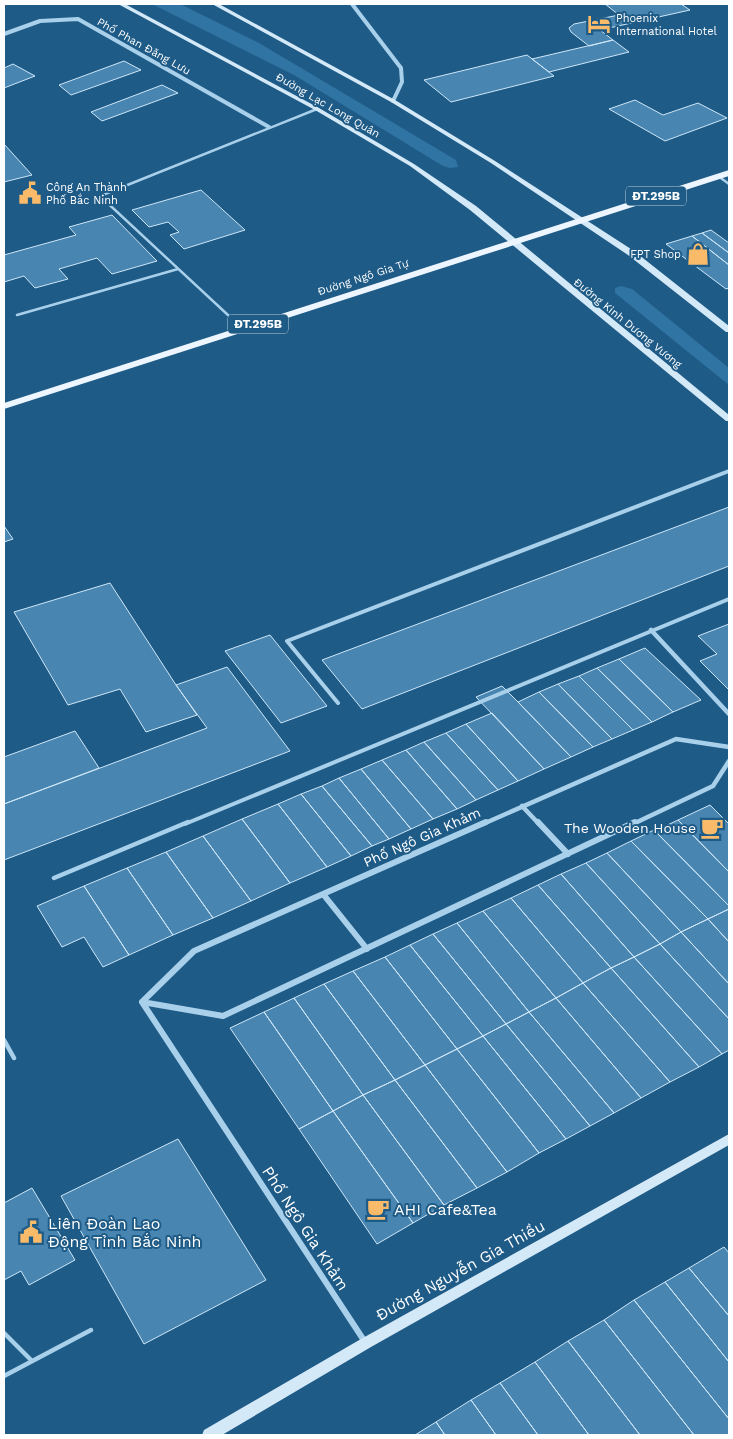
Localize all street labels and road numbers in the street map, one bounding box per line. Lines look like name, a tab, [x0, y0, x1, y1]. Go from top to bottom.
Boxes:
street label: Phố Phan Đăng Lưu	[95, 15, 193, 78]
street label: Đường Lạc Long Quân	[273, 70, 382, 141]
road number: ĐT.295B	[626, 187, 686, 206]
street label: Đường Ngô Gia Tự	[316, 257, 411, 298]
street label: Đường Kinh Dương Vương	[571, 276, 685, 371]
road number: ĐT.295B	[228, 314, 288, 334]
street label: Phố Ngô Gia Khảm	[361, 804, 483, 870]
street label: Phố Ngô Gia Khảm	[258, 1162, 353, 1294]
street label: Đường Nguyễn Gia Thiều	[373, 1216, 548, 1325]

